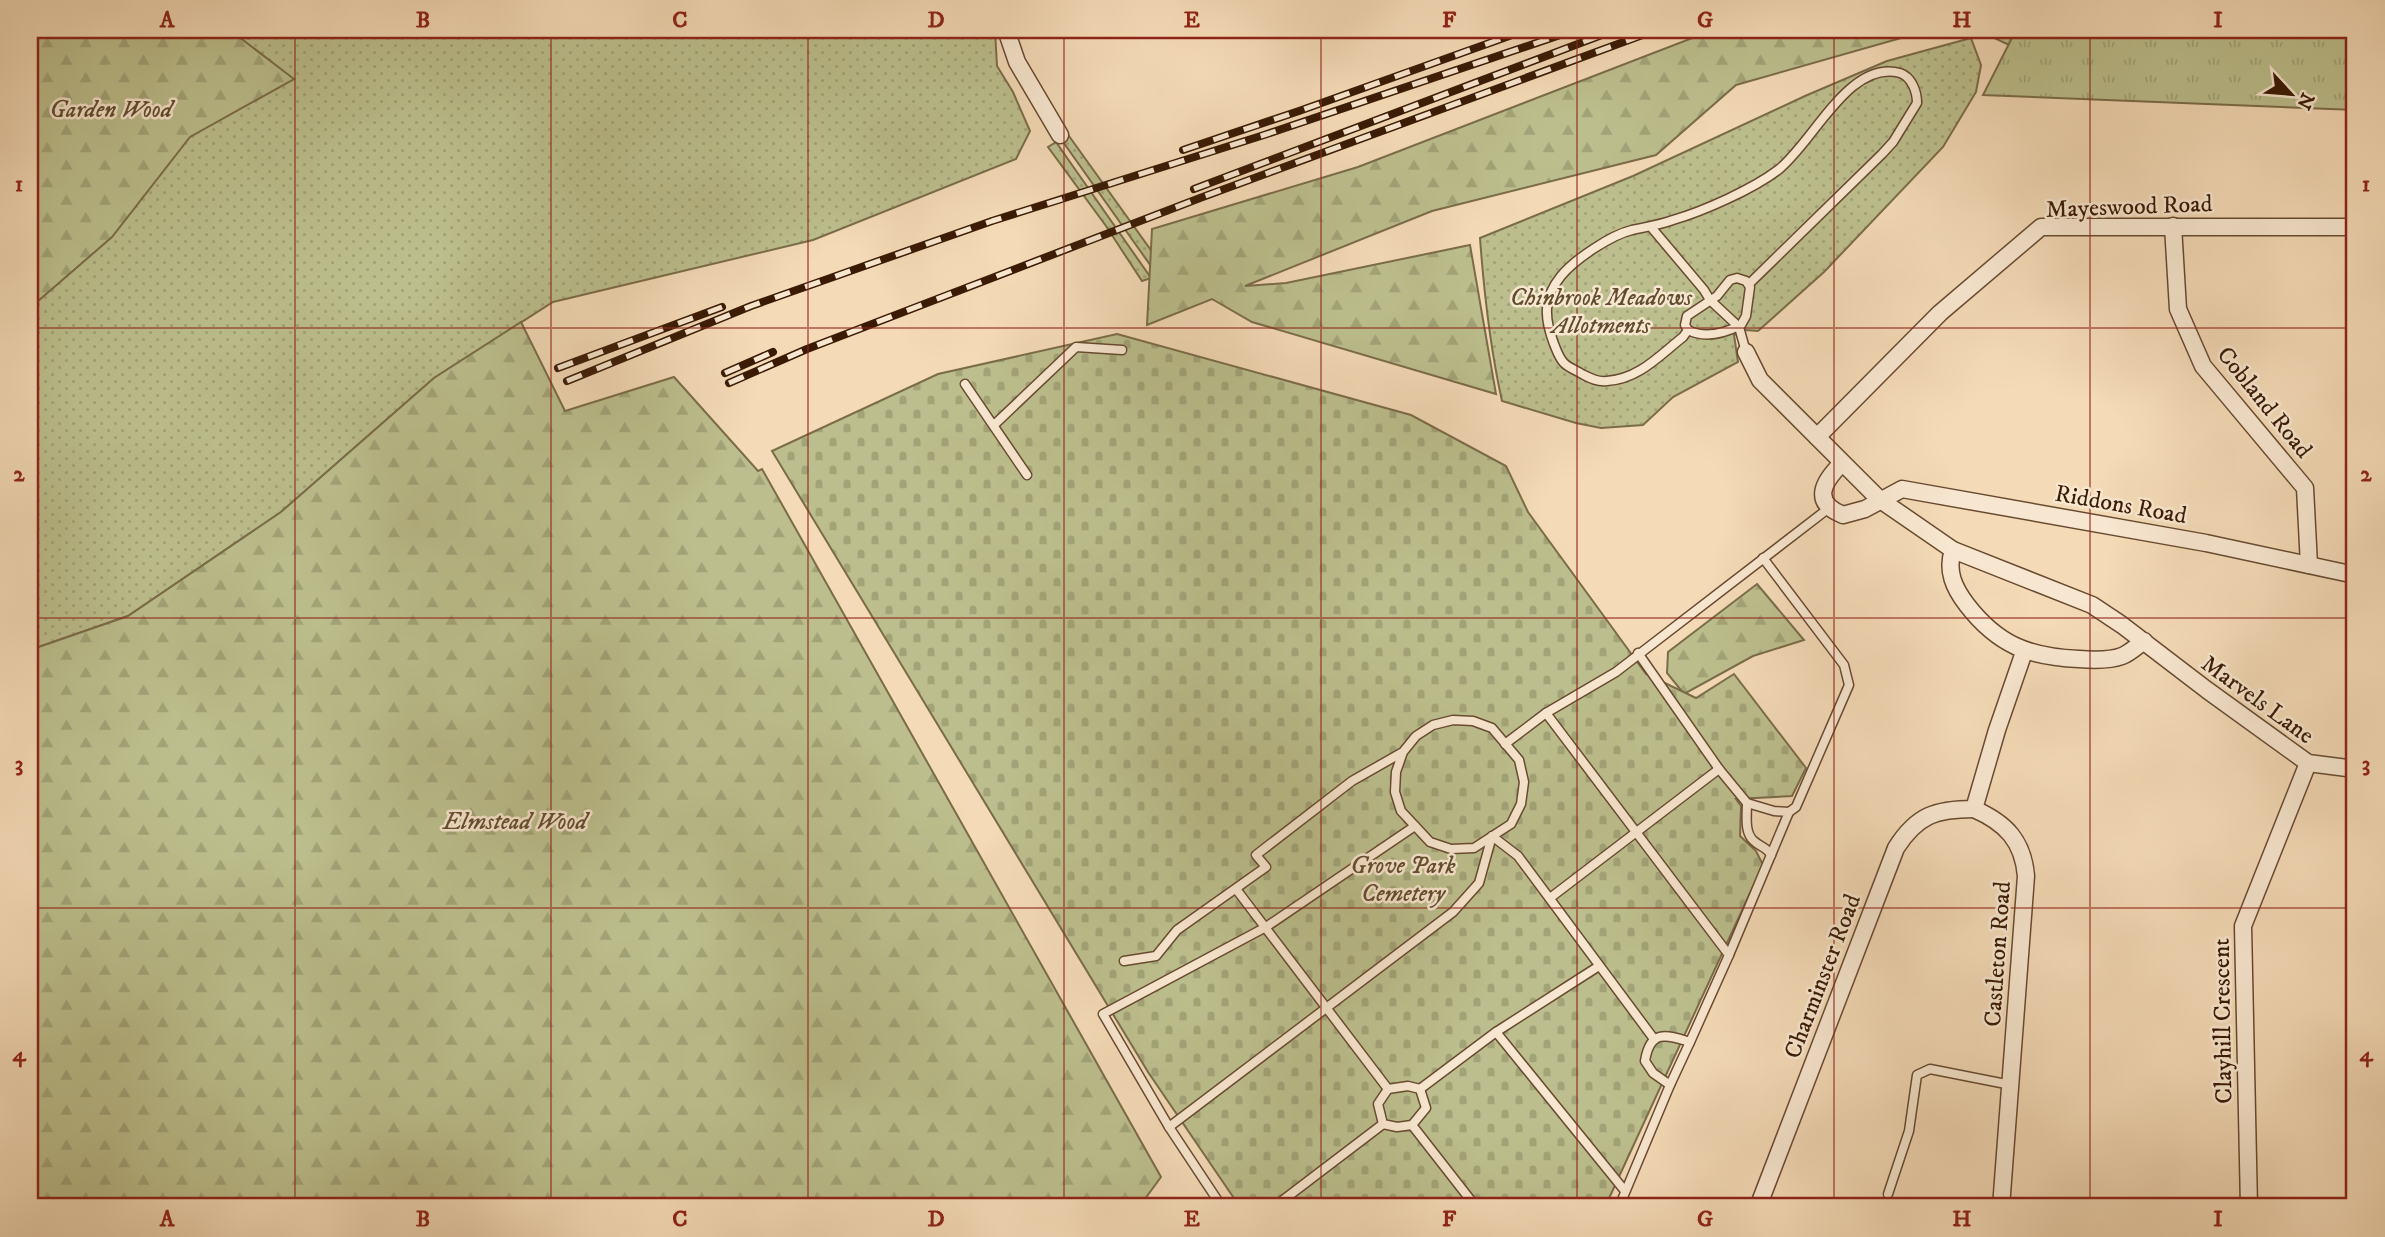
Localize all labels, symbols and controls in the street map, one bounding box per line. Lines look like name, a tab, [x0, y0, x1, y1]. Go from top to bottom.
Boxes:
text: A	[159, 6, 176, 35]
text: B	[416, 6, 430, 35]
text: C	[672, 6, 688, 35]
text: D	[927, 6, 945, 35]
text: E	[1184, 6, 1200, 35]
text: F	[1442, 6, 1457, 35]
text: G	[1697, 6, 1713, 35]
text: H	[1952, 6, 1972, 35]
text: I	[2213, 6, 2223, 35]
north arrow	[2256, 60, 2326, 130]
text: N	[2291, 89, 2319, 113]
park label: Garden Wood	[50, 95, 176, 125]
text: 1	[15, 170, 23, 199]
text: 1	[2362, 170, 2370, 199]
street label: Mayeswood Road	[2045, 189, 2213, 225]
park label: Chinbrook Meadows Allotments	[1510, 283, 1693, 341]
street label: Cobland Road	[2210, 341, 2319, 465]
text: 2	[13, 460, 25, 489]
text: 2	[2360, 460, 2372, 489]
street label: Riddons Road	[2053, 479, 2189, 531]
street label: Marvels Lane	[2195, 649, 2320, 751]
text: 3	[15, 750, 23, 779]
text: 3	[2362, 750, 2370, 779]
park label: Elmstead Wood	[441, 807, 590, 837]
park label: Grove Park Cemetery	[1350, 851, 1456, 909]
street label: Castleton Road	[1978, 880, 2018, 1028]
street label: Charminster Road	[1778, 890, 1868, 1063]
street label: Clayhill Crescent	[2207, 937, 2239, 1104]
text: 4	[12, 1040, 27, 1069]
text: 4	[2359, 1040, 2374, 1069]
text: A	[159, 1205, 176, 1234]
text: B	[416, 1205, 430, 1234]
text: C	[672, 1205, 688, 1234]
text: D	[927, 1205, 945, 1234]
text: E	[1184, 1205, 1200, 1234]
text: F	[1442, 1205, 1457, 1234]
text: G	[1697, 1205, 1713, 1234]
text: H	[1952, 1205, 1972, 1234]
text: I	[2213, 1205, 2223, 1234]

